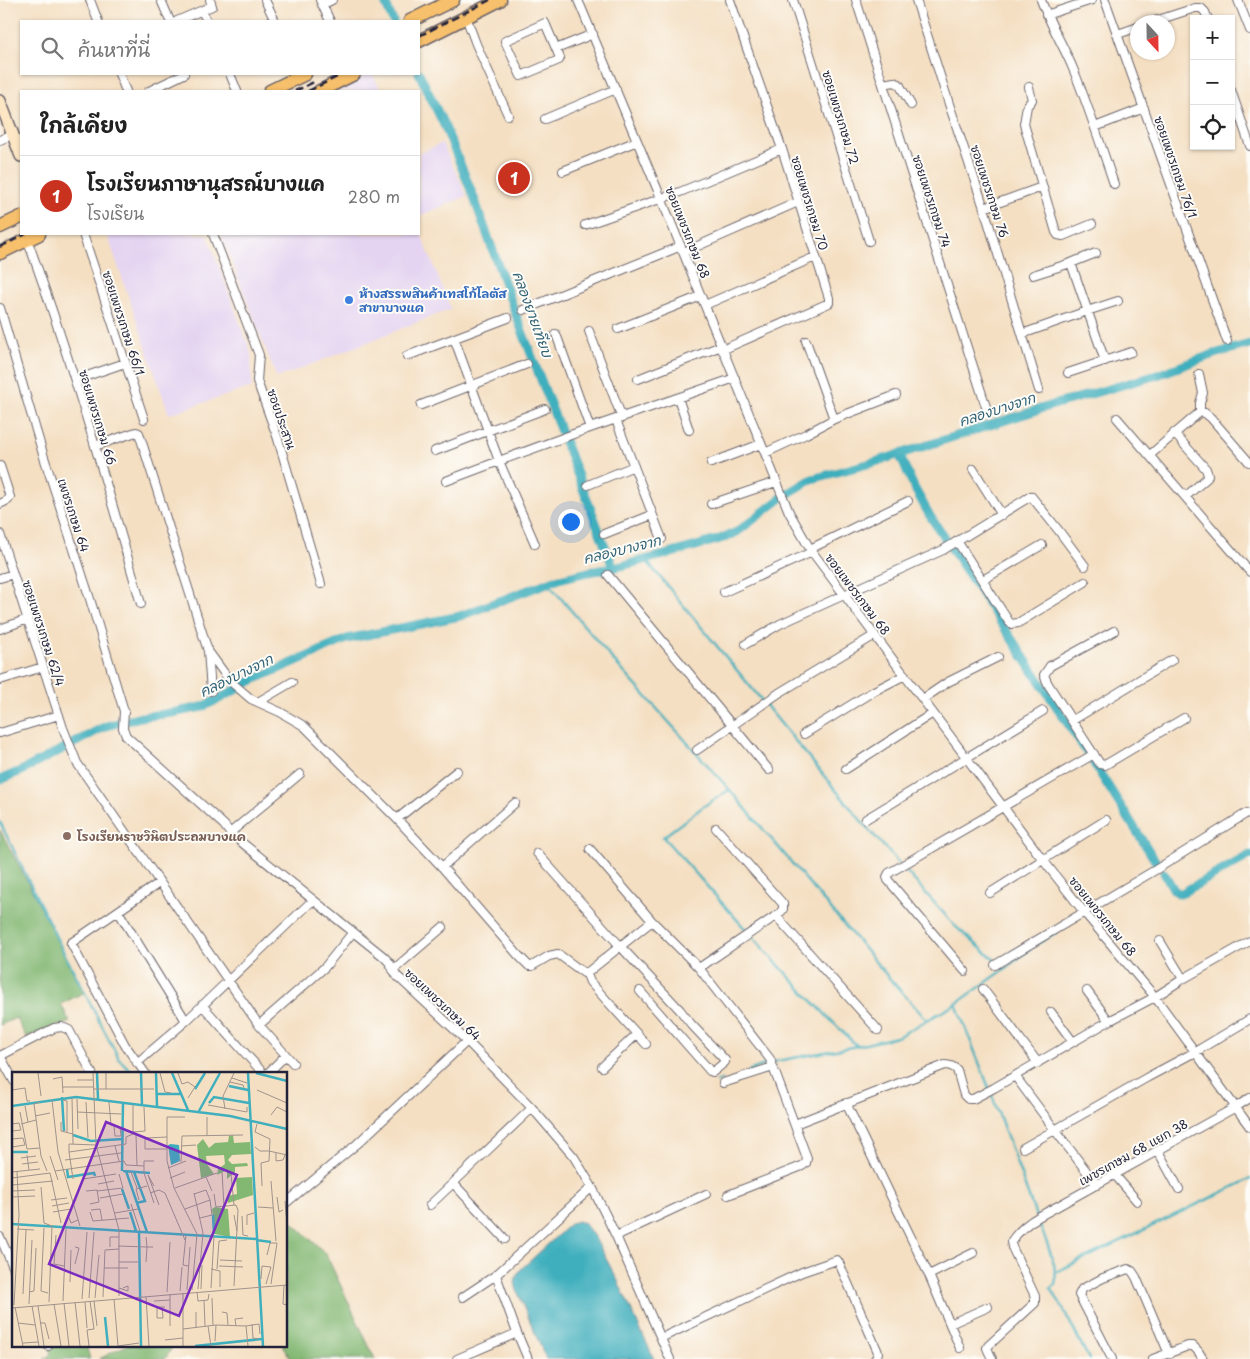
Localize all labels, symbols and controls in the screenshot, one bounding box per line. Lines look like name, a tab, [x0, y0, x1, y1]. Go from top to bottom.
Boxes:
north arrow	[1130, 15, 1175, 60]
map controls	[1190, 15, 1235, 150]
button: +	[1190, 15, 1235, 60]
search box	[20, 20, 420, 75]
icon: search	[38, 34, 66, 62]
text: ค้นหาที่นี่	[78, 35, 150, 63]
button: −	[1190, 60, 1235, 105]
street label: ซอยเพชรเกษม 72	[818, 68, 864, 166]
button: locate	[1190, 105, 1235, 150]
text: ใกล้เคียง	[40, 108, 127, 140]
street label: ซอยเพชรเกษม 76/1	[1150, 114, 1202, 220]
street label: ซอยเพชรเกษม 76	[967, 142, 1013, 240]
street label: ซอยเพชรเกษม 74	[909, 152, 955, 250]
street label: ซอยเพชรเกษม 70	[787, 154, 833, 253]
pin: 1	[498, 159, 530, 197]
text: โรงเรียนภาษานุสรณ์บางแค	[87, 169, 325, 197]
street label: ซอยเพชรเกษม 68	[661, 183, 715, 281]
text: 1	[52, 184, 60, 208]
text: 280 m	[348, 184, 400, 208]
text: โรงเรียน	[87, 201, 144, 225]
street label: ซอยเพชรเกษม 66/1	[99, 268, 149, 378]
water label: คลองยายเทียบ	[508, 268, 559, 362]
place label: ห้างสรรพสินค้าเทสโก้โลตัส สาขาบางแค	[359, 284, 508, 316]
marker: ห้างสรรพสินค้าเทสโก้โลตัส สาขาบางแค	[343, 294, 355, 306]
street label: ซอยเพชรเกษม 66	[75, 367, 121, 467]
street label: ซอยประสาน	[263, 386, 301, 452]
water label: คลองบางจาก	[956, 386, 1039, 431]
street label: เพชรเกษม 64	[54, 476, 94, 554]
your location	[558, 509, 584, 535]
water label: คลองบางจาก	[581, 529, 664, 569]
street label: ซอยเพชรเกษม 68	[821, 549, 895, 639]
street label: ซอยเพชรเกษม 62/4	[18, 578, 70, 688]
water label: คลองบางจาก	[196, 648, 277, 702]
place label: โรงเรียนราชวินิตประถมบางแค	[76, 827, 246, 845]
marker: โรงเรียนราชวินิตประถมบางแค	[61, 830, 73, 842]
street label: ซอยเพชรเกษม 68	[1065, 872, 1141, 960]
street label: ซอยเพชรเกษม 64	[401, 964, 485, 1044]
inset map	[12, 1072, 288, 1346]
street label: เพชรเกษม 68 แยก 38	[1075, 1114, 1191, 1190]

